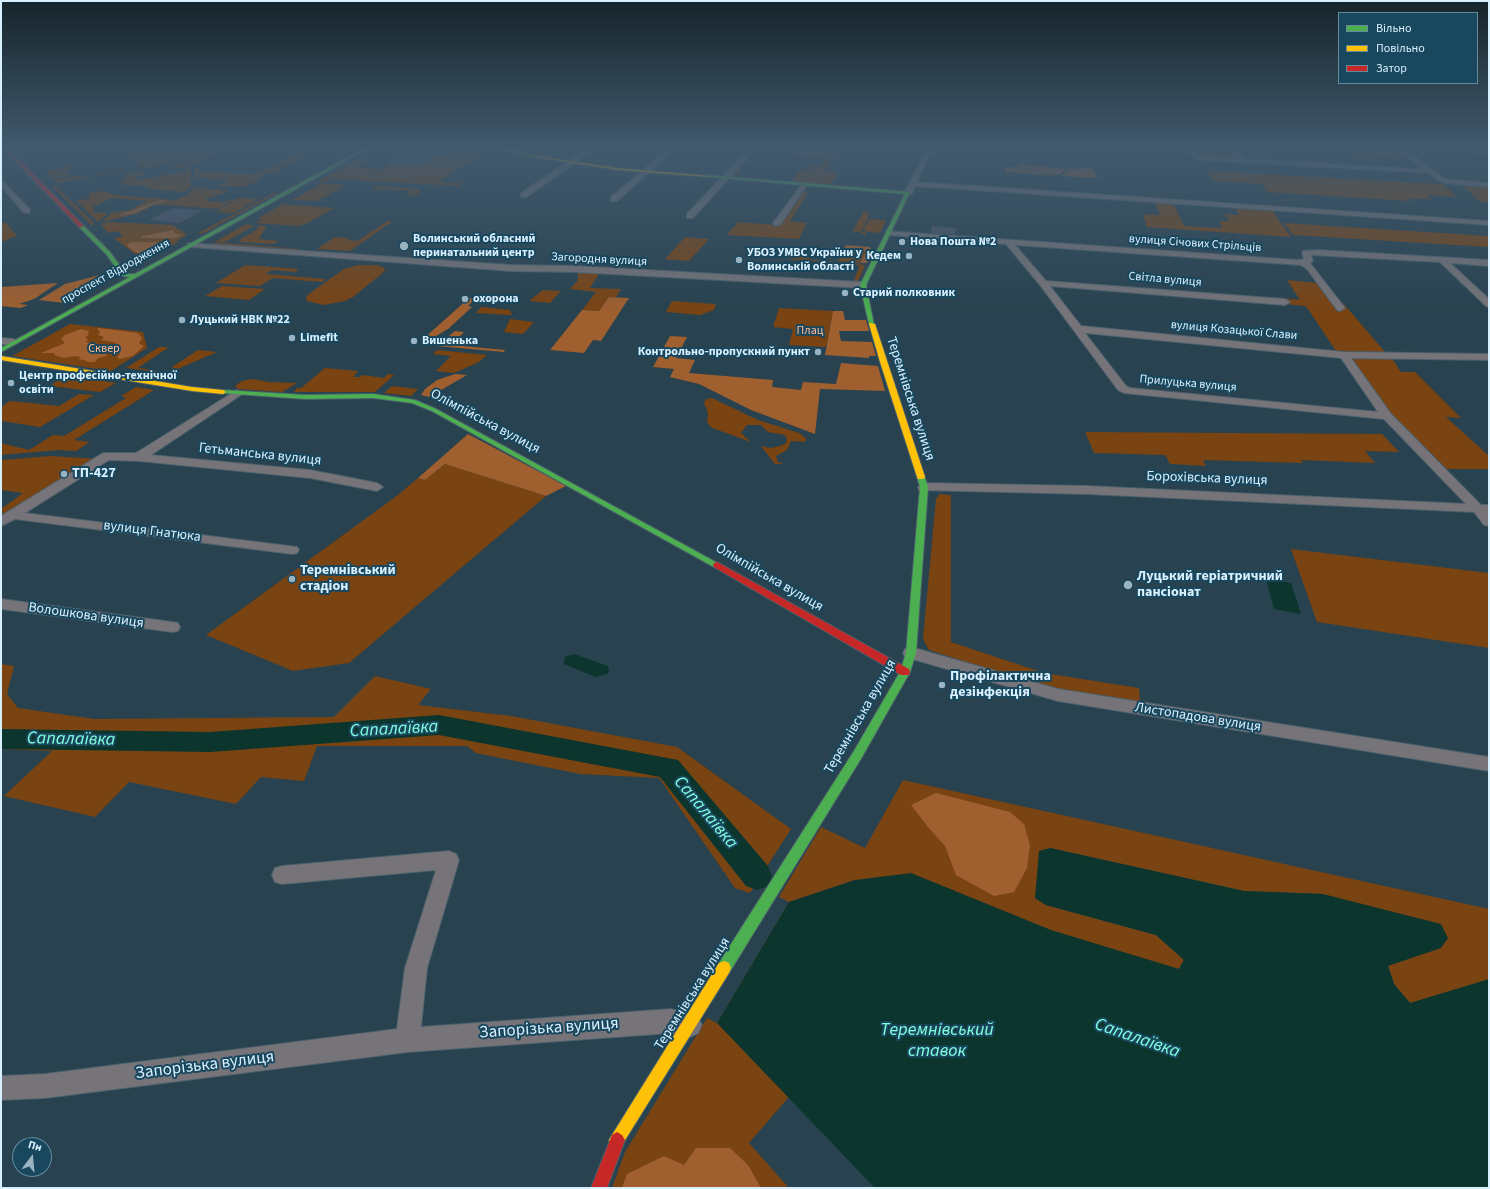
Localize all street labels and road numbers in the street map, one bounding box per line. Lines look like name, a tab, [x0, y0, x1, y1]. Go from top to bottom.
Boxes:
street label: вулиця Січових Стрільців	[1128, 232, 1262, 256]
street label: проспект Відродження	[59, 236, 173, 308]
street label: Загородня вулиця	[551, 250, 647, 270]
street label: Світла вулиця	[1128, 270, 1202, 290]
street label: вулиця Козацької Слави	[1170, 318, 1298, 344]
street label: Теремнівська вулиця	[882, 335, 938, 463]
street label: Прилуцька вулиця	[1139, 373, 1237, 395]
street label: Олімпійська вулиця	[427, 386, 543, 458]
street label: Гетьманська вулиця	[198, 440, 322, 470]
street label: Борохівська вулиця	[1146, 468, 1268, 490]
street label: вулиця Гнатюка	[102, 518, 202, 546]
street label: Олімпійська вулиця	[712, 540, 826, 616]
street label: Волошкова вулиця	[27, 600, 145, 632]
street label: Теремнівська вулиця	[821, 657, 901, 777]
street label: Листопадова вулиця	[1134, 700, 1262, 736]
street label: Теремнівська вулиця	[652, 935, 734, 1053]
street label: Запорізька вулиця	[479, 1014, 619, 1044]
street label: Запорізька вулиця	[134, 1047, 276, 1085]

